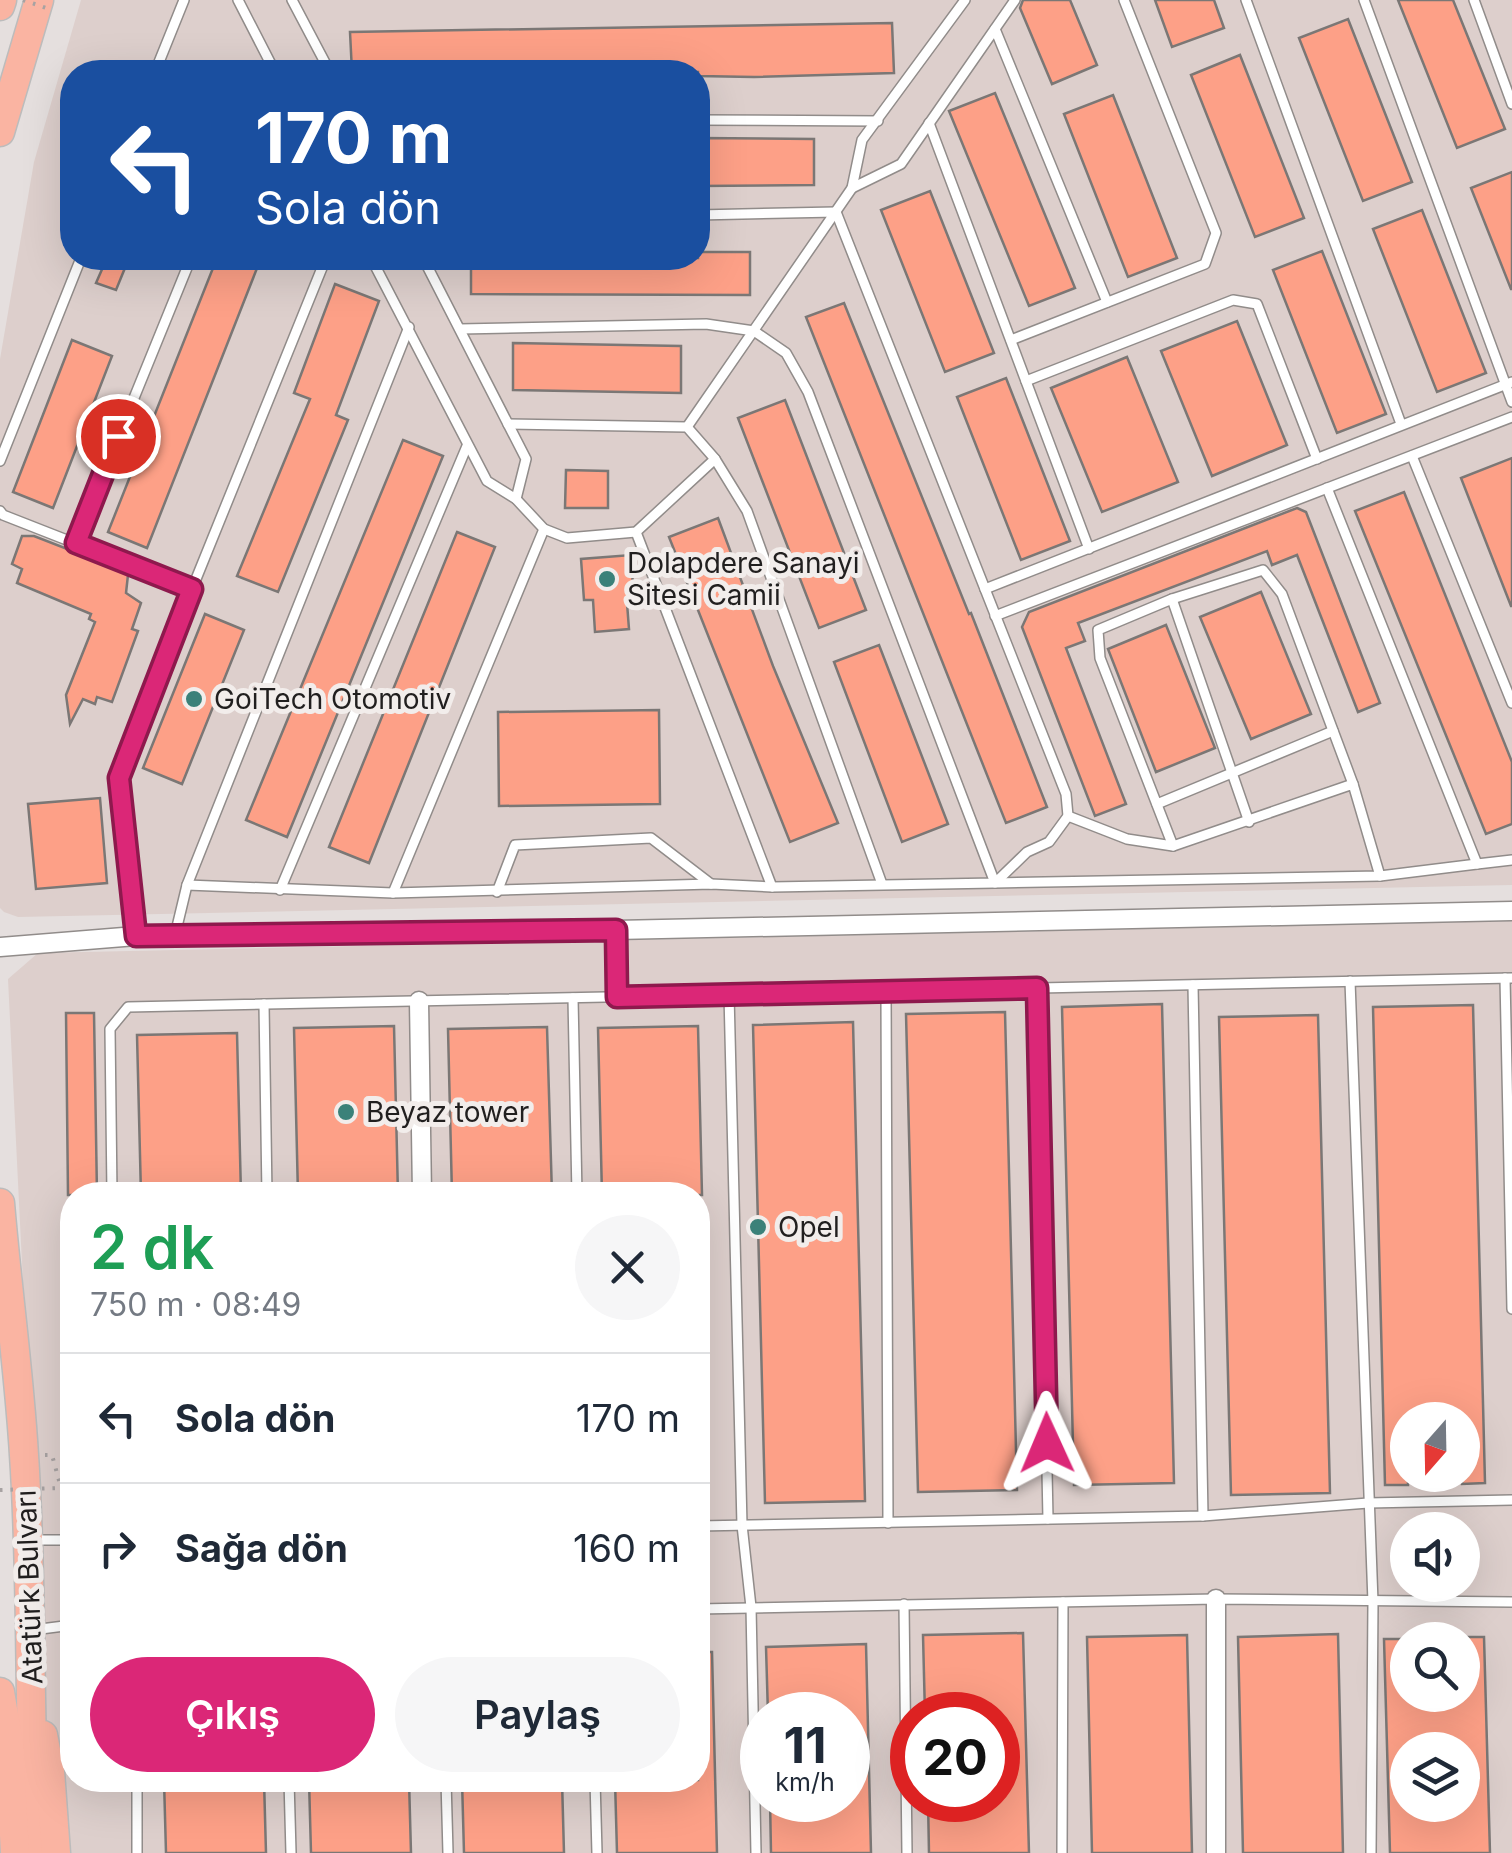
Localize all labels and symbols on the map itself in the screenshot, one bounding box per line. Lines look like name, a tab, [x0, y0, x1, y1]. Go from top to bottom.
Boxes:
pin	[76, 394, 161, 479]
place label: Dolapdere Sanayi Sitesi Camii	[627, 546, 859, 612]
marker: Dolapdere Sanayi Sitesi Camii	[596, 568, 618, 590]
place label: GoiTech Otomotiv	[214, 682, 451, 716]
marker: GoiTech Otomotiv	[183, 688, 205, 710]
place label: Beyaz tower	[366, 1095, 529, 1129]
marker: Beyaz tower	[335, 1101, 357, 1123]
place label: Opel	[778, 1210, 840, 1244]
marker: Opel	[747, 1216, 769, 1238]
position arrow	[995, 1391, 1099, 1495]
north arrow	[1390, 1402, 1480, 1492]
street label: Atatürk Bulvarı	[9, 1489, 49, 1685]
speed limit sign: 20	[890, 1692, 1020, 1822]

